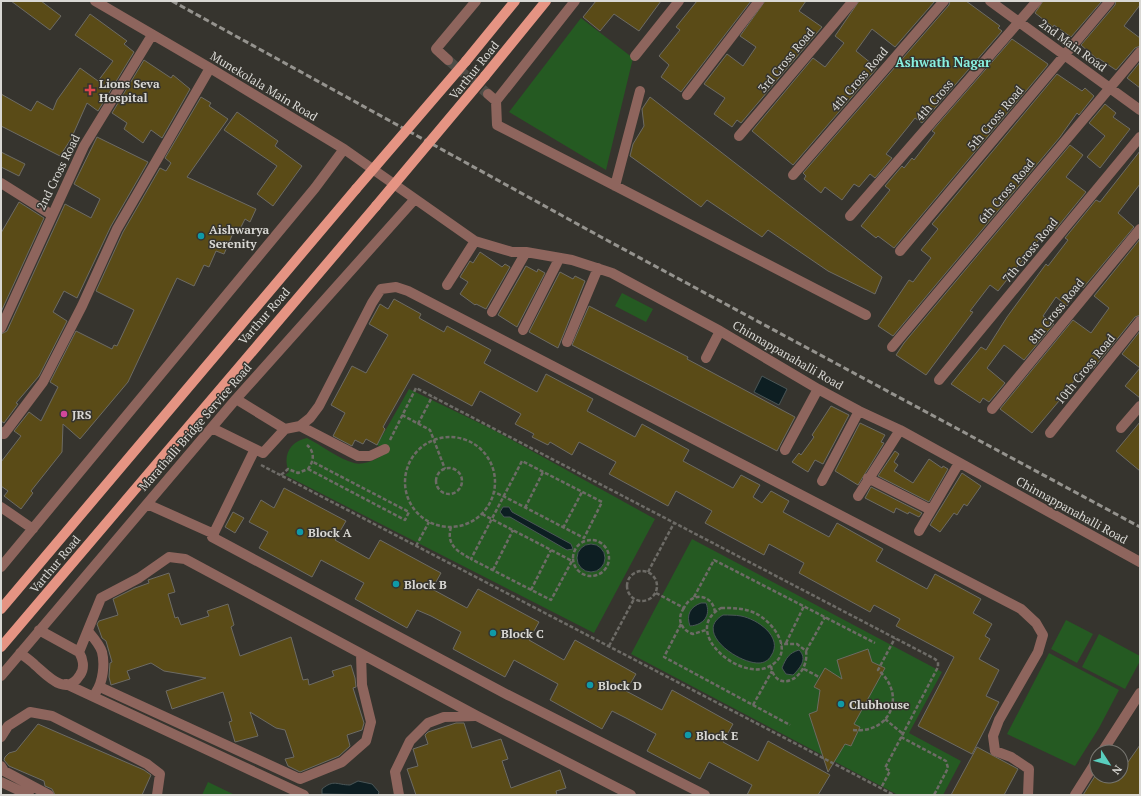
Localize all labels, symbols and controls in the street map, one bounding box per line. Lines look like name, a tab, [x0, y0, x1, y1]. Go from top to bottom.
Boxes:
street label: 2nd Main Road	[1036, 15, 1110, 75]
street label: 3rd Cross Road	[755, 24, 818, 95]
street label: Varthur Road	[446, 38, 502, 102]
street label: 4th Cross Road	[827, 44, 891, 114]
street label: Munekolala Main Road	[208, 48, 321, 124]
district label: Ashwath Nagar	[895, 53, 991, 71]
place label: Lions Seva Hospital	[99, 76, 160, 105]
street label: 4th Cross	[912, 76, 956, 124]
street label: 5th Cross Road	[964, 82, 1027, 153]
marker: Lions Seva Hospital	[84, 84, 96, 96]
street label: 2nd Cross Road	[33, 131, 83, 212]
street label: 6th Cross Road	[975, 155, 1038, 226]
street label: 7th Cross Road	[999, 214, 1061, 286]
place label: Aishwarya Serenity	[209, 222, 270, 251]
marker: Aishwarya Serenity	[196, 231, 206, 241]
street label: 8th Cross Road	[1025, 275, 1087, 347]
street label: Varthur Road	[235, 284, 293, 348]
street label: Chinnappanahalli Road	[730, 317, 846, 393]
street label: 10th Cross Road	[1052, 331, 1118, 407]
street label: Marathalli Bridge Service Road	[136, 360, 255, 494]
place label: JRS	[72, 407, 92, 422]
marker: JRS	[59, 409, 69, 419]
street label: Chinnappanahalli Road	[1014, 473, 1131, 547]
place label: Block A	[308, 525, 352, 540]
marker: Block A	[295, 527, 305, 537]
street label: Varthur Road	[27, 532, 84, 596]
place label: Block B	[404, 577, 447, 592]
marker: Block B	[391, 579, 401, 589]
place label: Block C	[501, 626, 544, 641]
marker: Block C	[488, 628, 498, 638]
place label: Block D	[598, 678, 642, 693]
marker: Block D	[585, 680, 595, 690]
place label: Clubhouse	[849, 697, 910, 712]
marker: Clubhouse	[836, 699, 846, 709]
place label: Block E	[696, 728, 738, 743]
marker: Block E	[683, 730, 693, 740]
north arrow	[1089, 744, 1129, 784]
text: N	[1109, 762, 1125, 778]

